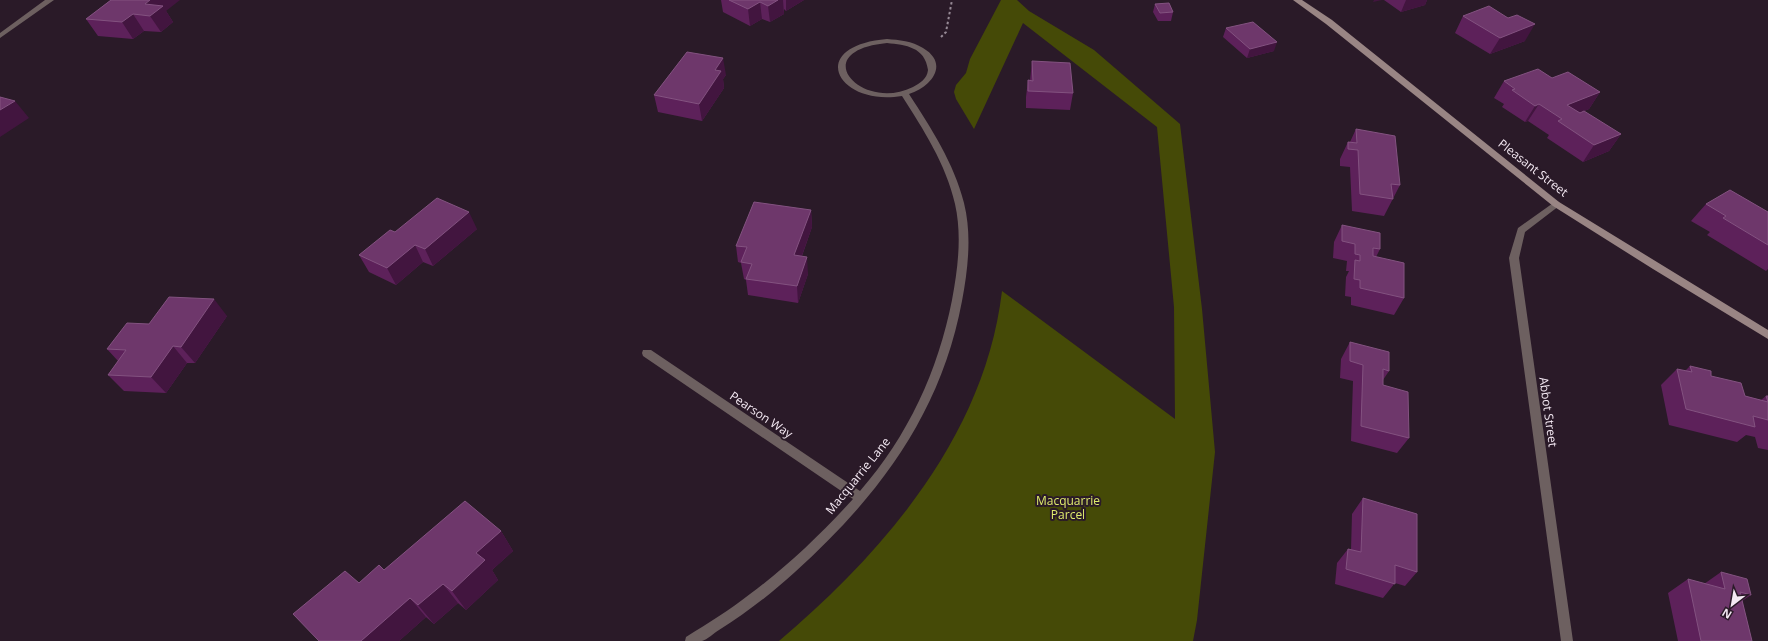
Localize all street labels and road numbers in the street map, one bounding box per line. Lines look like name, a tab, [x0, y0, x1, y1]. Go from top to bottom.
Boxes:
street label: Pleasant Street	[1495, 135, 1572, 200]
street label: Abbot Street	[1535, 376, 1562, 448]
street label: Pearson Way	[726, 387, 797, 443]
street label: Macquarrie Lane	[821, 433, 894, 518]

